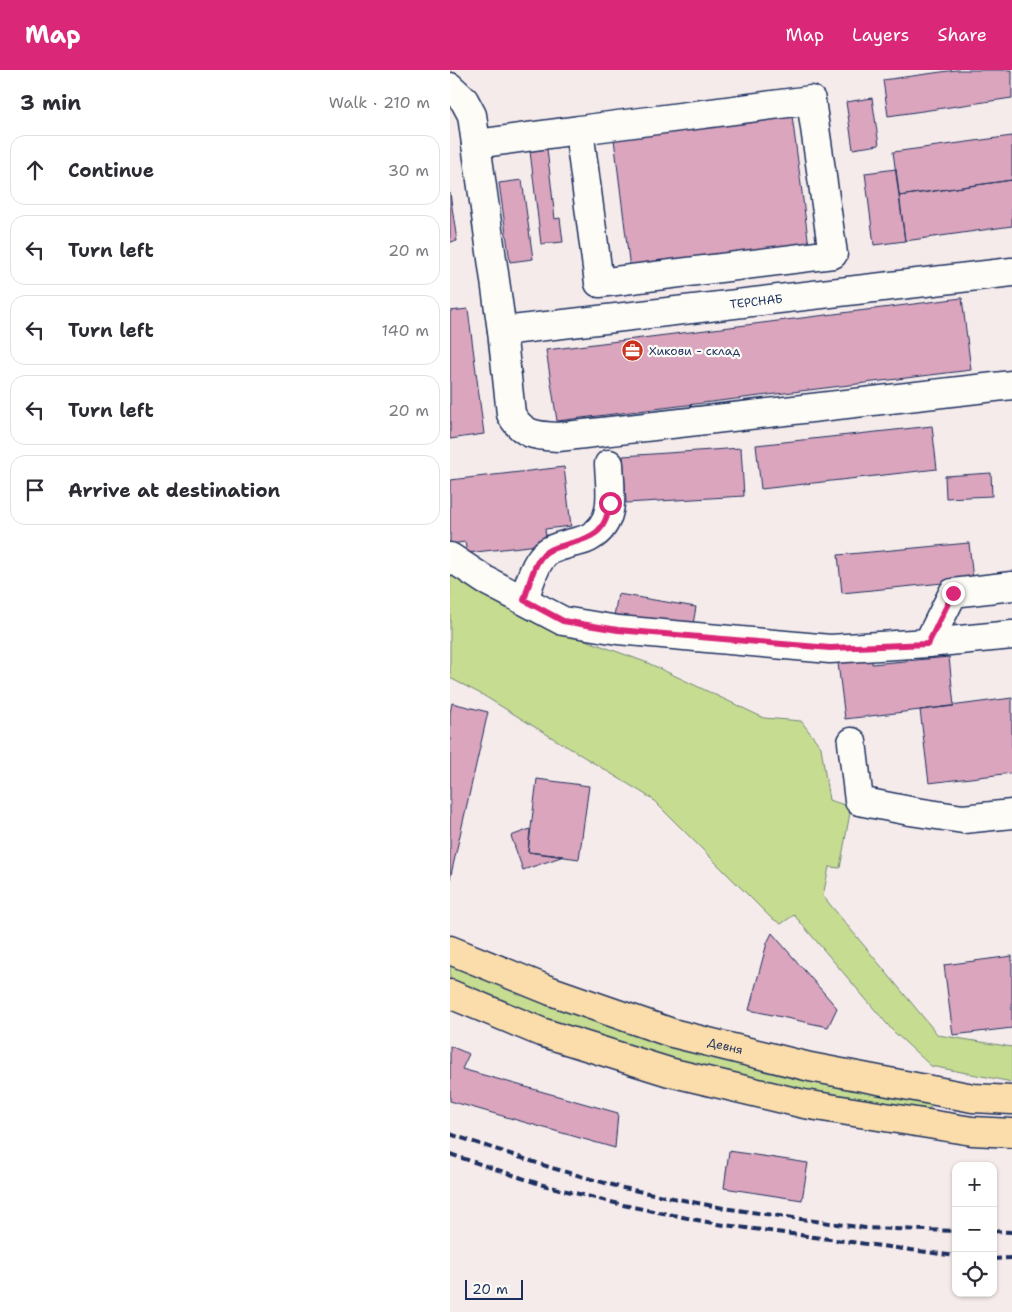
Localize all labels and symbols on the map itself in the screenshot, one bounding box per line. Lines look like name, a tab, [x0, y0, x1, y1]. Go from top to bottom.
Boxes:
street label: ТЕРСНАБ	[729, 291, 784, 313]
office icon: Хикови - склад	[621, 339, 645, 363]
place label: Хикови - склад	[649, 343, 741, 359]
route start	[599, 492, 622, 515]
route end	[942, 582, 965, 605]
street label: Девня	[706, 1034, 745, 1058]
scale bar	[465, 1277, 522, 1300]

